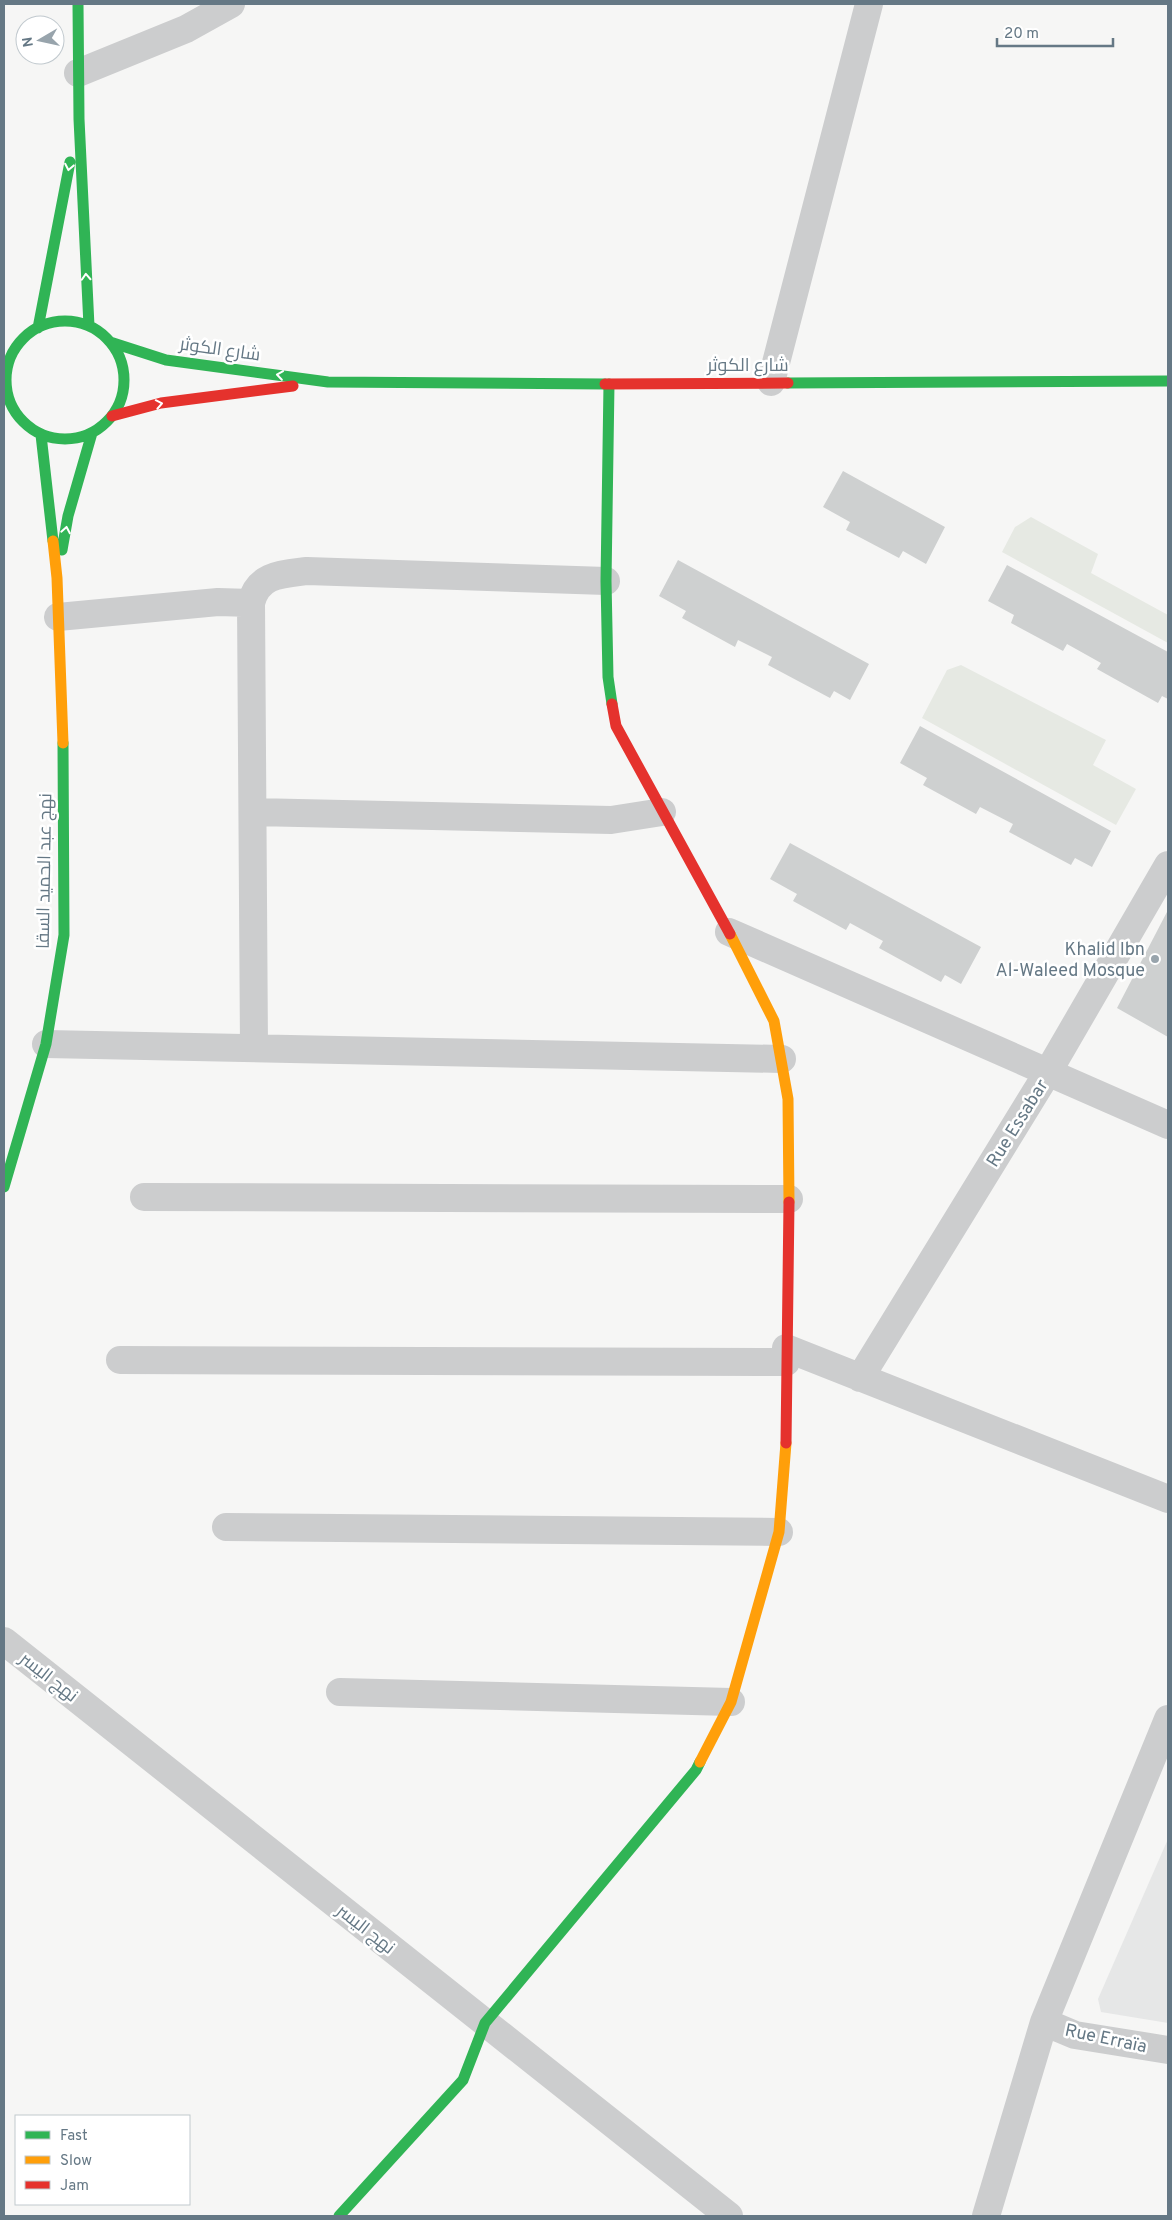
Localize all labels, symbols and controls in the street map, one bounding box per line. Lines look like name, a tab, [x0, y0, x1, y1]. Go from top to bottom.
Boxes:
north arrow	[15, 15, 65, 65]
scale bar	[997, 15, 1113, 47]
text: 20 m	[1004, 25, 1039, 44]
text: N	[19, 35, 38, 48]
one-way arrow	[65, 162, 75, 171]
one-way arrow	[81, 273, 92, 281]
street label: شارع الكوثر	[177, 333, 262, 368]
street label: شارع الكوثر	[706, 355, 789, 378]
one-way arrow	[276, 370, 284, 381]
one-way arrow	[155, 399, 164, 410]
one-way arrow	[60, 526, 70, 535]
street label: نهج عبد الحميد السقا	[33, 793, 58, 949]
place label: Khalid Ibn Al-Waleed Mosque	[995, 939, 1145, 983]
marker: Khalid Ibn Al-Waleed Mosque	[1149, 953, 1161, 965]
street label: Rue Essabar	[982, 1076, 1054, 1172]
street label: نهج اليسر	[13, 1648, 82, 1708]
street label: نهج اليسر	[330, 1900, 399, 1960]
street label: Rue Erraïa	[1062, 2020, 1149, 2059]
legend	[15, 2115, 190, 2205]
text: Fast	[60, 2127, 88, 2146]
text: Slow	[60, 2152, 92, 2171]
text: Jam	[60, 2177, 89, 2196]

